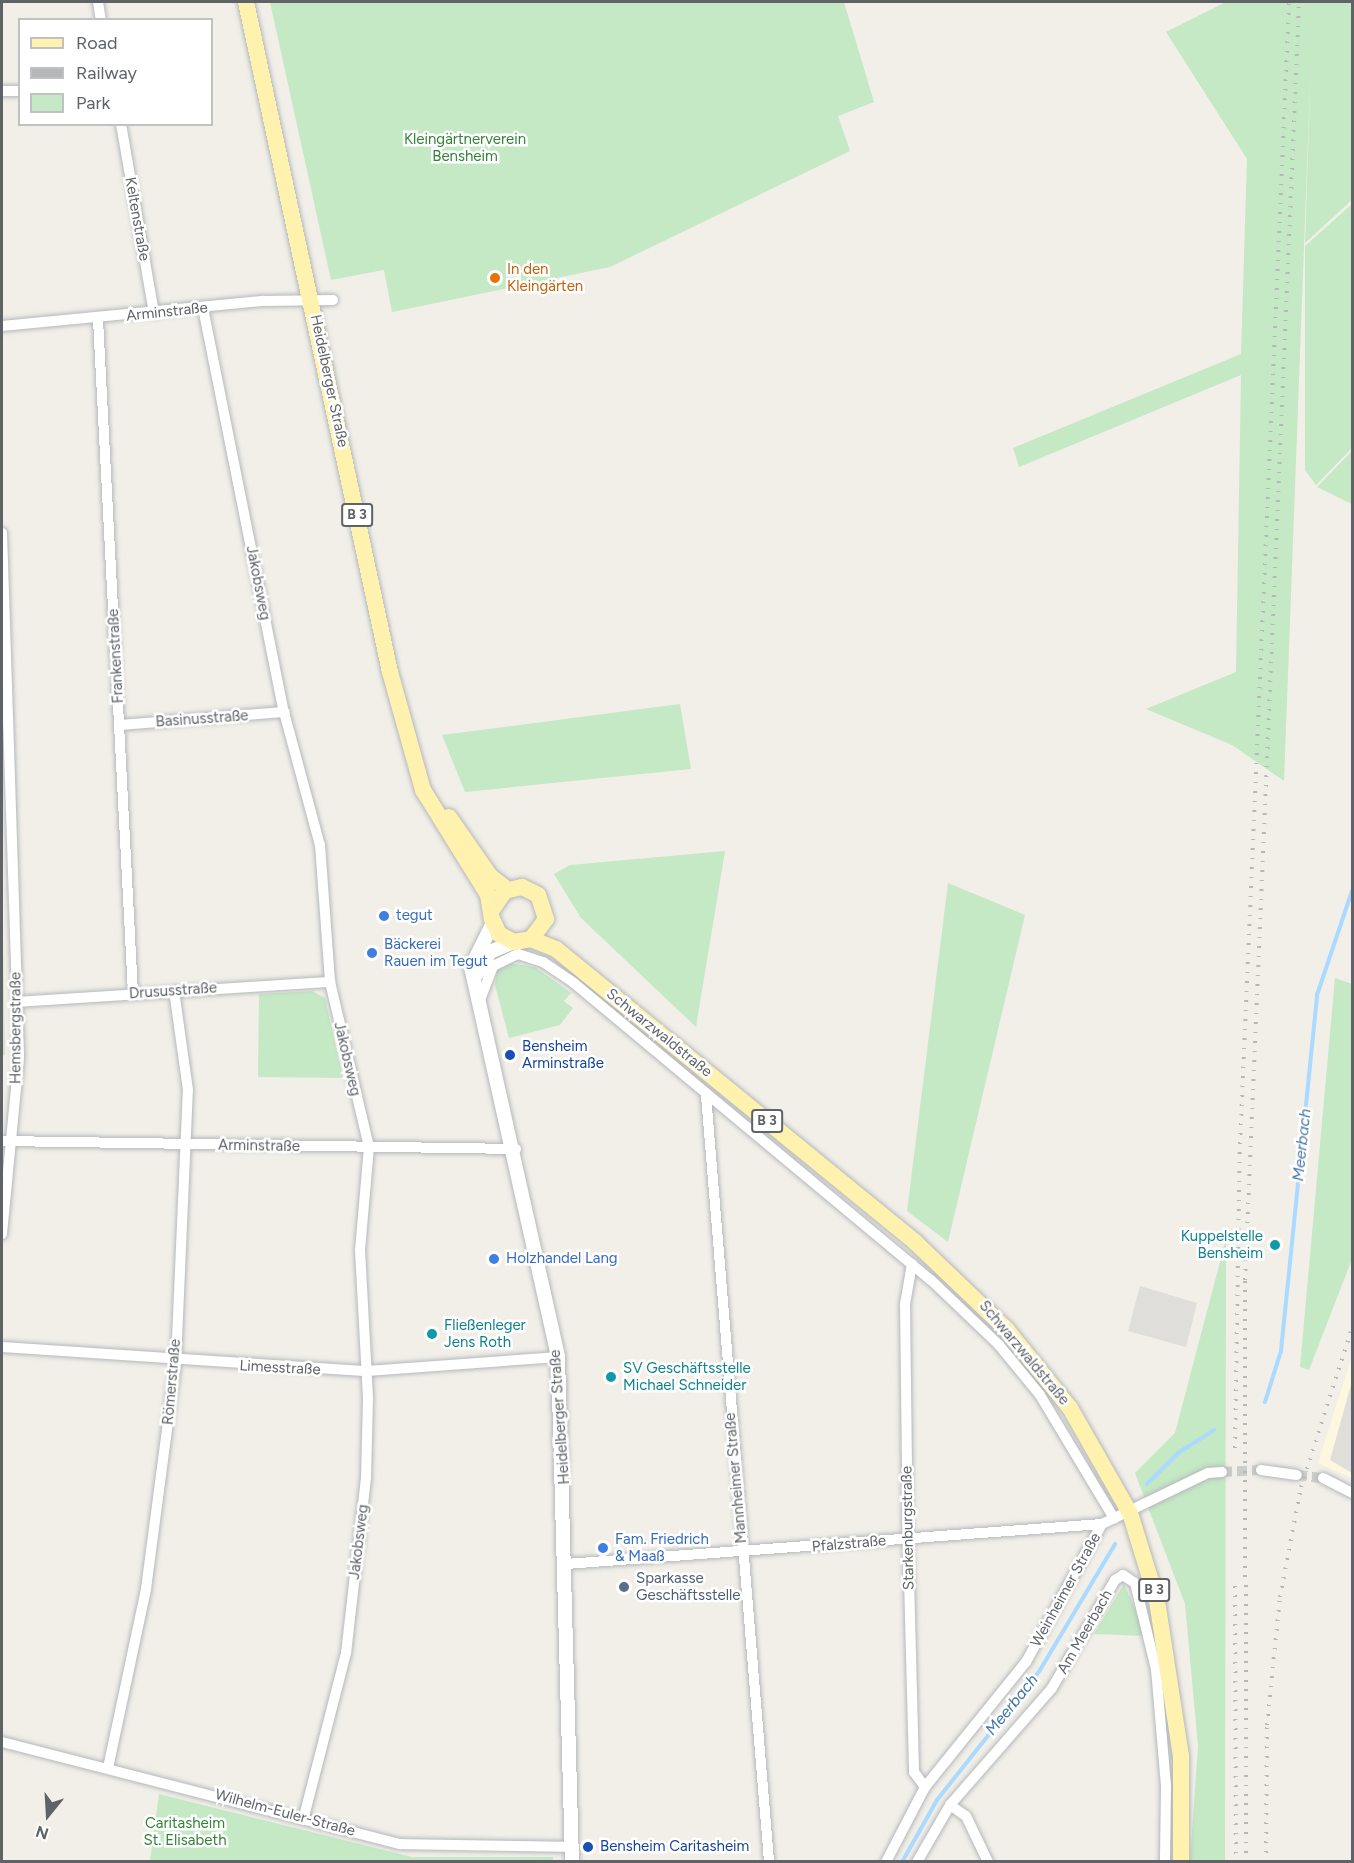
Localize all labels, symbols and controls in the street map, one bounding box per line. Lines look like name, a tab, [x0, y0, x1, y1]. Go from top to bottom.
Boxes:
legend	[18, 18, 213, 126]
text: Road	[76, 32, 117, 54]
text: Railway	[76, 62, 137, 84]
text: Park	[76, 92, 110, 114]
park label: Kleingärtnerverein Bensheim	[404, 130, 526, 165]
street label: Keltenstraße	[121, 176, 153, 262]
place label: In den Kleingärten	[507, 260, 583, 295]
marker: In den Kleingärten	[488, 271, 502, 285]
street label: Arminstraße	[125, 299, 209, 325]
street label: Heidelberger Straße	[306, 313, 352, 449]
road number: B 3	[340, 504, 374, 526]
street label: Jakobsweg	[242, 544, 274, 622]
street label: Frankenstraße	[105, 608, 127, 704]
street label: Basinusstraße	[155, 707, 249, 731]
place label: tegut	[396, 907, 433, 925]
marker: tegut	[377, 909, 391, 923]
place label: Bäckerei Rauen im Tegut	[384, 935, 488, 970]
marker: Bäckerei Rauen im Tegut	[365, 946, 379, 960]
street label: Hemsbergstraße	[7, 972, 25, 1084]
street label: Drususstraße	[128, 979, 218, 1003]
street label: Schwarzwaldstraße	[603, 985, 715, 1081]
street label: Jakobsweg	[330, 1020, 364, 1098]
place label: Bensheim Arminstraße	[522, 1037, 604, 1072]
marker: Bensheim Arminstraße	[503, 1048, 517, 1062]
water label: Meerbach	[1289, 1108, 1315, 1182]
road number: B 3	[750, 1110, 783, 1132]
street label: Arminstraße	[218, 1136, 300, 1156]
place label: Kuppelstelle Bensheim	[1181, 1227, 1263, 1262]
marker: Kuppelstelle Bensheim	[1268, 1238, 1282, 1252]
place label: Holzhandel Lang	[506, 1250, 618, 1268]
marker: Holzhandel Lang	[487, 1252, 501, 1266]
street label: Schwarzwaldstraße	[975, 1297, 1073, 1409]
place label: Fließenleger Jens Roth	[444, 1316, 526, 1351]
marker: Fließenleger Jens Roth	[425, 1327, 439, 1341]
street label: Römerstraße	[159, 1338, 185, 1426]
street label: Heidelberger Straße	[546, 1349, 574, 1485]
street label: Limesstraße	[239, 1357, 321, 1379]
place label: SV Geschäftsstelle Michael Schneider	[623, 1359, 751, 1394]
marker: SV Geschäftsstelle Michael Schneider	[604, 1370, 618, 1384]
street label: Mannheimer Straße	[721, 1412, 751, 1544]
street label: Starkenburgstraße	[898, 1466, 918, 1590]
street label: Jakobsweg	[345, 1503, 373, 1581]
place label: Fam. Friedrich & Maaß	[615, 1530, 709, 1565]
street label: Weinheimer Straße	[1027, 1530, 1105, 1650]
street label: Pfalzstraße	[811, 1532, 887, 1556]
marker: Fam. Friedrich & Maaß	[596, 1541, 610, 1555]
place label: Sparkasse Geschäftsstelle	[636, 1569, 740, 1604]
road number: B 3	[1138, 1579, 1170, 1601]
marker: Sparkasse Geschäftsstelle	[617, 1580, 631, 1594]
street label: Am Meerbach	[1054, 1587, 1116, 1677]
water label: Meerbach	[982, 1671, 1042, 1739]
north arrow	[18, 1785, 78, 1845]
street label: Wilhelm-Euler-Straße	[213, 1786, 357, 1840]
park label: Caritasheim St. Elisabeth	[143, 1814, 227, 1849]
text: N	[33, 1822, 51, 1844]
place label: Bensheim Caritasheim	[600, 1838, 749, 1856]
marker: Bensheim Caritasheim	[581, 1840, 595, 1854]

